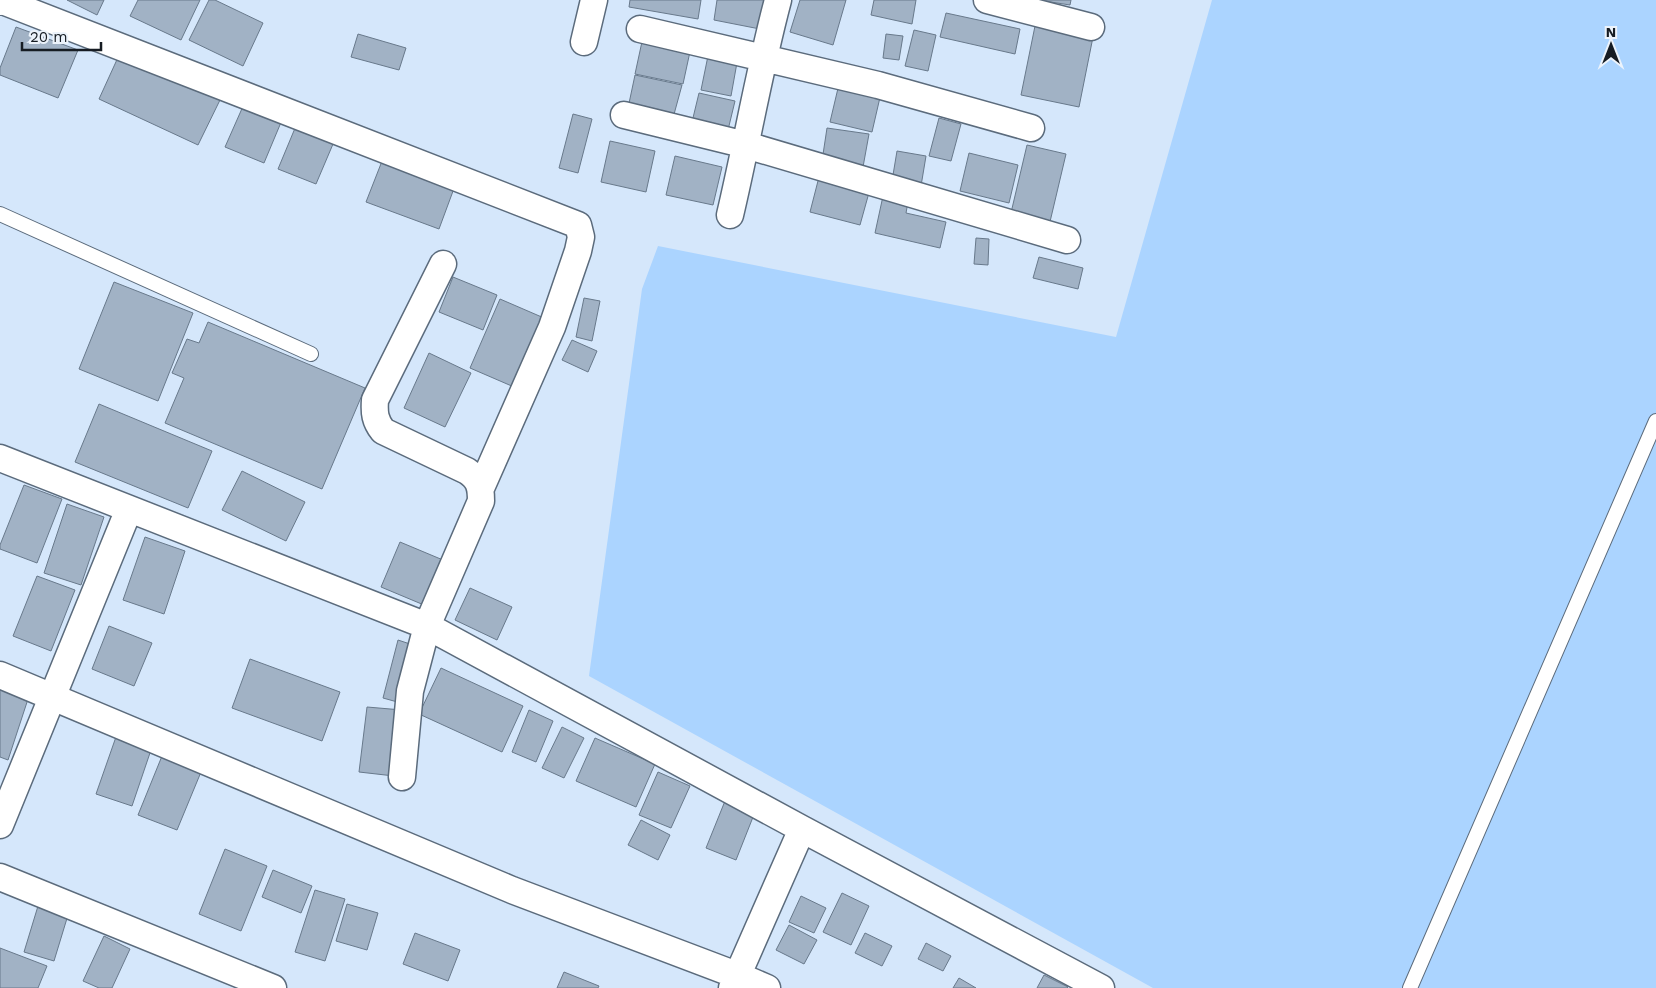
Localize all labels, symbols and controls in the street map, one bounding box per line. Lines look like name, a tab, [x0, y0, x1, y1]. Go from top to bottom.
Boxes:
scale bar	[22, 20, 101, 52]
north arrow	[1586, 20, 1636, 70]
text: N	[1606, 24, 1616, 40]
text: 20 m	[30, 28, 68, 46]

